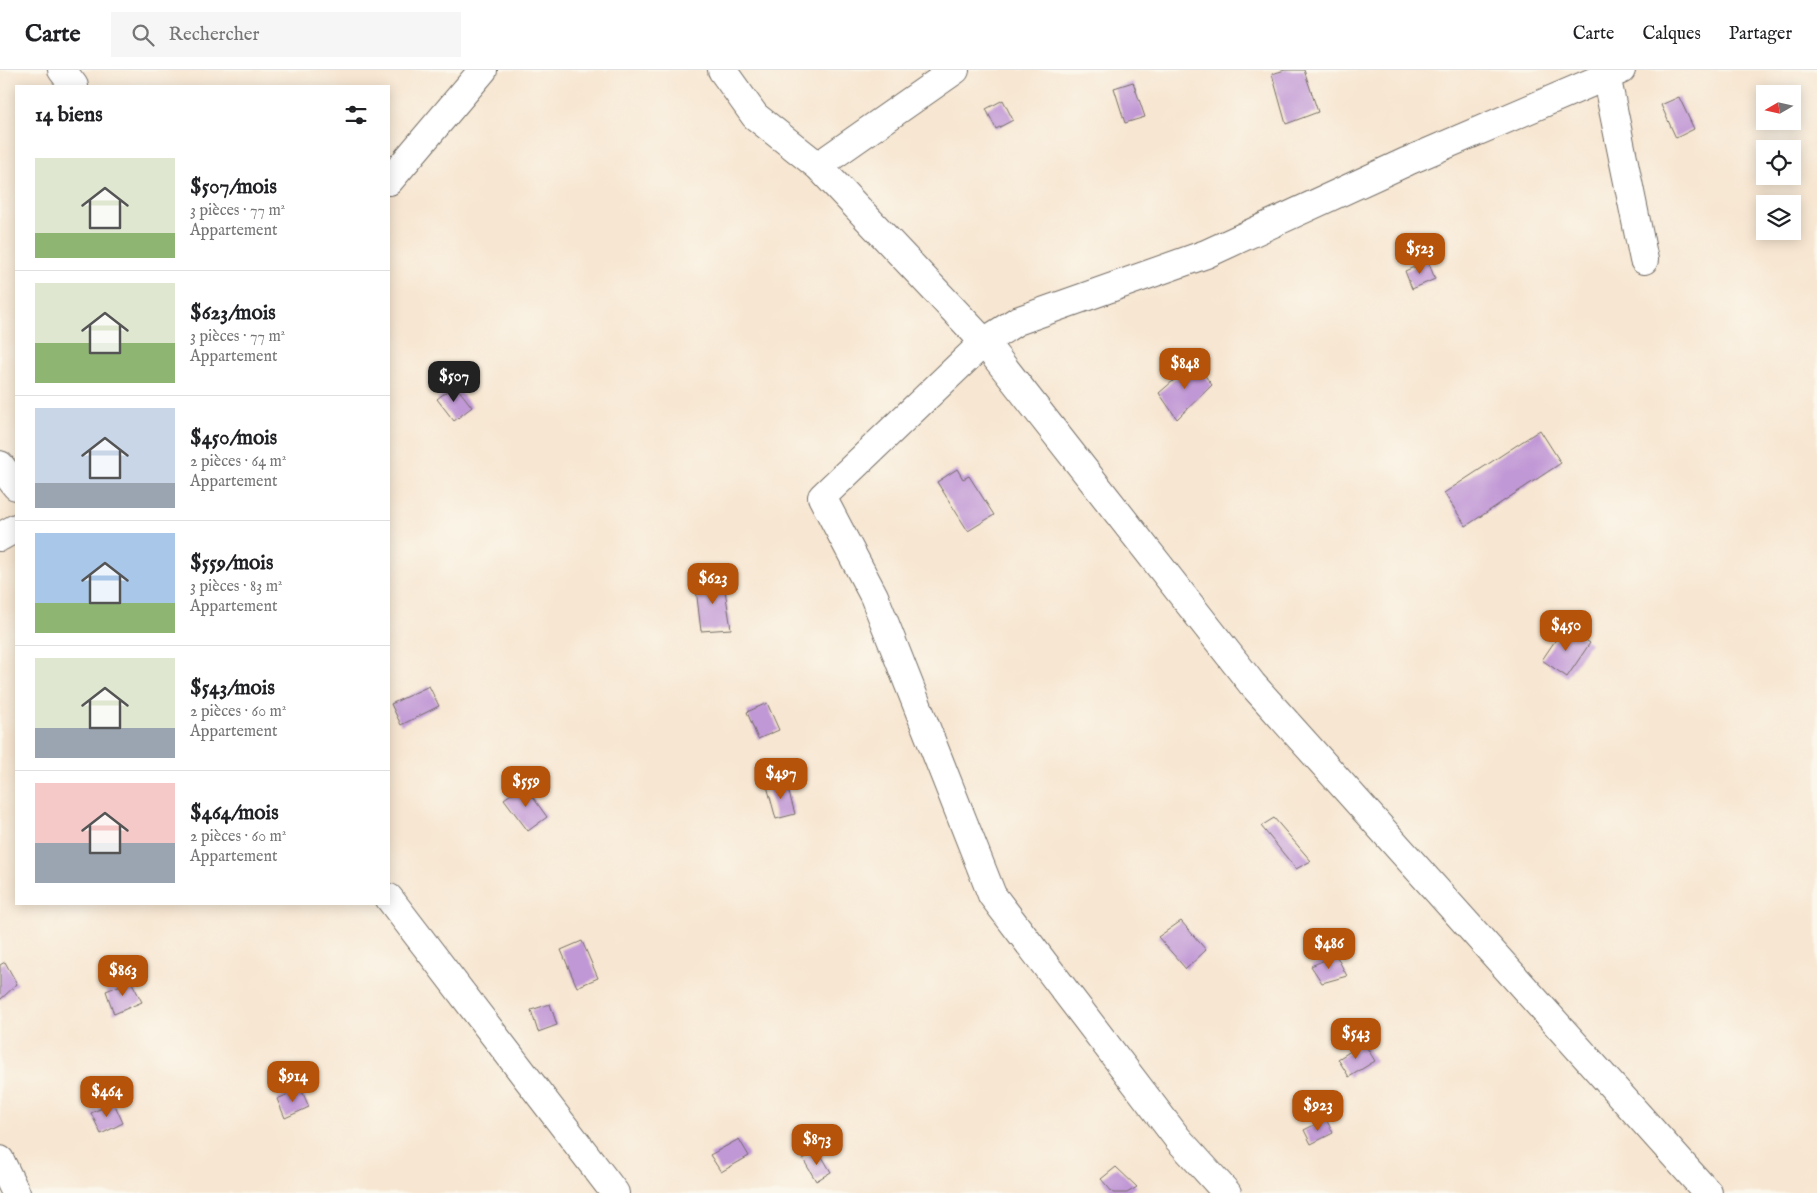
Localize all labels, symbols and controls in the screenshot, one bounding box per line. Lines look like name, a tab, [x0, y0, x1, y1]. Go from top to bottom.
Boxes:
search box	[111, 12, 461, 57]
text: Carte	[25, 19, 81, 50]
icon: search	[129, 21, 157, 49]
text: Rechercher	[169, 23, 260, 47]
text: Carte	[1573, 23, 1614, 46]
text: Calques	[1642, 23, 1701, 46]
text: Partager	[1729, 23, 1792, 46]
north arrow	[1756, 85, 1801, 130]
map controls	[1756, 85, 1801, 240]
icon: filters	[342, 101, 370, 129]
text: 14 biens	[35, 102, 103, 129]
button: locate	[1756, 140, 1801, 185]
text: $507/mois	[190, 174, 277, 201]
icon: home	[75, 178, 135, 238]
button: layers	[1756, 195, 1801, 240]
text: 3 pièces · 77 m²	[190, 201, 285, 221]
text: Appartement	[190, 221, 277, 241]
pin: $523	[1390, 232, 1450, 275]
text: $523	[1406, 239, 1434, 259]
text: $623/mois	[190, 300, 276, 327]
icon: home	[75, 303, 135, 363]
text: 3 pièces · 77 m²	[190, 327, 285, 347]
text: Appartement	[190, 347, 277, 367]
pin: $848	[1155, 348, 1215, 390]
text: $848	[1170, 354, 1200, 374]
pin: $507	[424, 360, 484, 403]
text: $507	[439, 367, 469, 387]
text: $450/mois	[190, 425, 277, 452]
icon: home	[75, 428, 135, 488]
text: 2 pièces · 64 m²	[190, 452, 286, 472]
text: Appartement	[190, 472, 277, 492]
text: $559/mois	[190, 550, 273, 577]
icon: home	[75, 553, 135, 613]
pin: $623	[683, 562, 743, 605]
text: $623	[698, 569, 728, 589]
text: 3 pièces · 83 m²	[190, 577, 283, 597]
text: Appartement	[190, 597, 277, 617]
pin: $450	[1536, 610, 1596, 652]
text: $450	[1551, 616, 1581, 636]
text: $543/mois	[190, 675, 275, 702]
icon: home	[75, 678, 135, 738]
text: 2 pièces · 60 m²	[190, 702, 286, 722]
text: Appartement	[190, 722, 277, 742]
pin: $497	[751, 758, 811, 800]
text: $497	[765, 764, 797, 784]
pin: $559	[496, 766, 556, 808]
text: $559	[512, 772, 540, 792]
text: $464/mois	[190, 800, 279, 827]
icon: home	[75, 803, 135, 863]
text: 2 pièces · 60 m²	[190, 827, 286, 847]
text: Appartement	[190, 847, 277, 867]
pin: $486	[1299, 928, 1359, 970]
text: $486	[1314, 934, 1344, 954]
pin: $863	[93, 954, 153, 997]
text: $863	[109, 961, 137, 981]
pin: $543	[1326, 1018, 1386, 1060]
text: $543	[1342, 1024, 1370, 1044]
pin: $914	[263, 1060, 323, 1103]
text: $914	[278, 1067, 308, 1087]
pin: $464	[77, 1076, 137, 1118]
text: $464	[91, 1082, 123, 1102]
pin: $923	[1288, 1090, 1348, 1132]
text: $923	[1303, 1096, 1333, 1116]
pin: $873	[787, 1124, 847, 1166]
text: $873	[803, 1130, 831, 1150]

